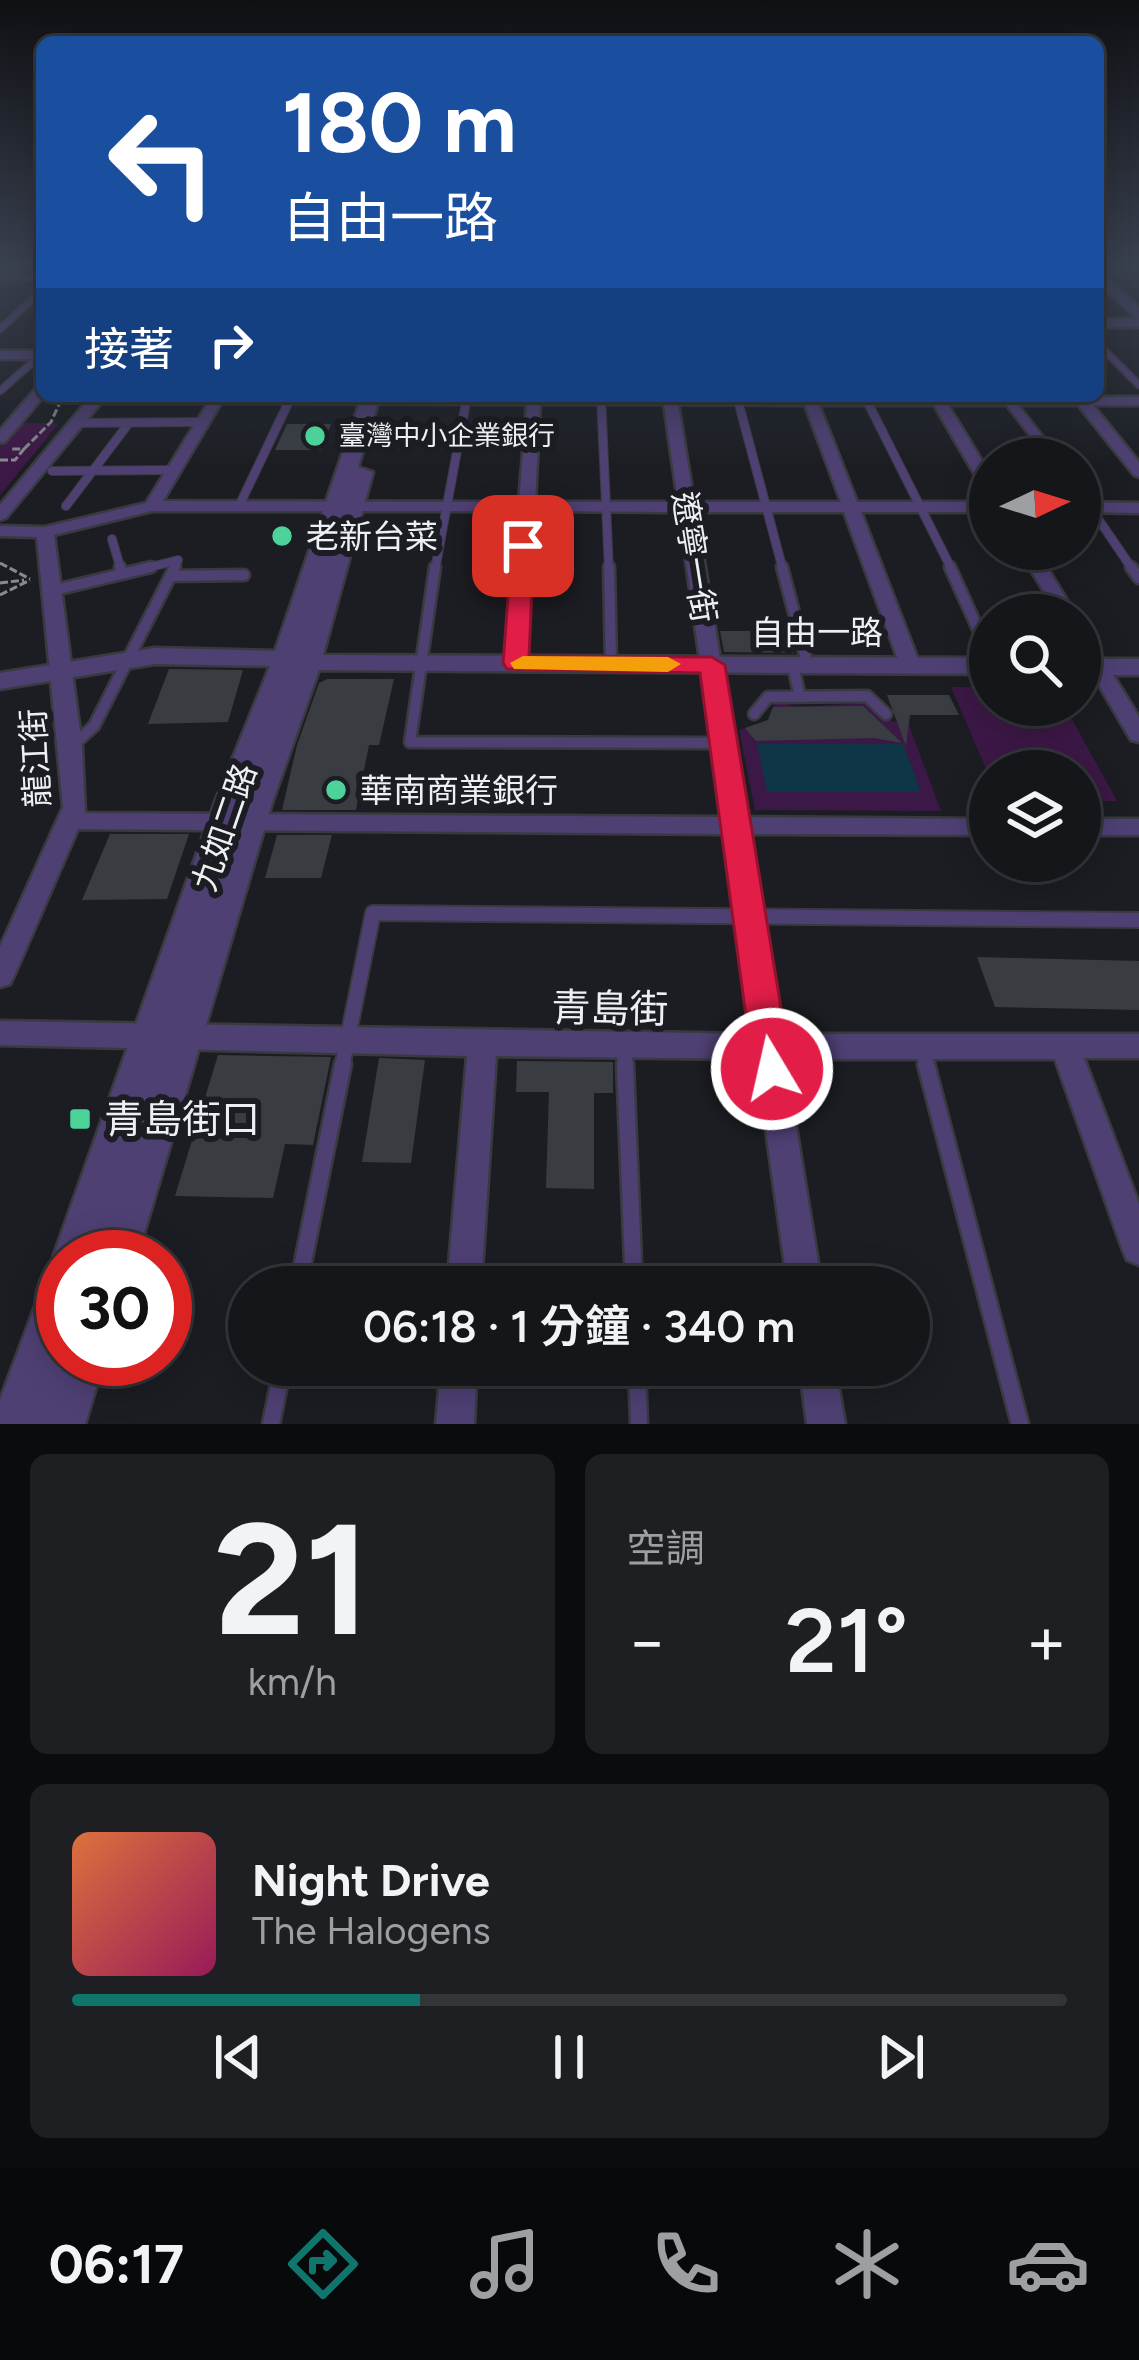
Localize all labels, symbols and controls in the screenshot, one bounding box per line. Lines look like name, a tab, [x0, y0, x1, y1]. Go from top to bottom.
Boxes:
text: 180 m	[282, 72, 517, 173]
icon: left	[84, 84, 240, 240]
text: 自由一路	[282, 186, 498, 251]
icon: right	[198, 312, 264, 378]
text: 接著	[84, 322, 174, 376]
place label: 臺灣中小企業銀行	[339, 419, 555, 452]
marker: 臺灣中小企業銀行	[302, 423, 328, 449]
north arrow	[969, 438, 1101, 570]
map controls	[969, 438, 1101, 882]
street label: 遼寧一街	[665, 489, 724, 625]
pin	[472, 495, 574, 597]
icon: arrive	[490, 513, 556, 579]
place label: 老新台菜	[306, 517, 438, 556]
marker: 老新台菜	[269, 523, 295, 549]
button: search	[969, 594, 1101, 726]
street label: 自由一路	[751, 613, 883, 652]
street label: 龍江街	[13, 708, 58, 808]
button: layers	[969, 750, 1101, 882]
street label: 九如二路	[185, 758, 264, 896]
place label: 華南商業銀行	[360, 771, 558, 810]
marker: 華南商業銀行	[323, 777, 349, 803]
street label: 青島街	[551, 984, 669, 1033]
position arrow	[709, 1006, 835, 1132]
place label: 青島街口	[104, 1096, 260, 1143]
marker: 青島街口	[67, 1106, 93, 1132]
speed limit sign: 30	[36, 1230, 192, 1386]
text: 06:18 · 1 分鐘 · 340 m	[363, 1299, 795, 1353]
text: 21	[214, 1486, 370, 1673]
text: 空調	[627, 1525, 705, 1572]
text: 21°	[785, 1586, 908, 1695]
text: −	[627, 1601, 668, 1681]
text: +	[1026, 1601, 1067, 1681]
text: km/h	[248, 1658, 337, 1705]
text: Night Drive	[252, 1853, 490, 1907]
text: The Halogens	[252, 1907, 491, 1954]
icon: previous	[205, 2024, 271, 2090]
icon: pause	[536, 2024, 602, 2090]
icon: next	[868, 2024, 934, 2090]
icon: directions	[281, 2222, 365, 2306]
icon: music	[463, 2222, 547, 2306]
icon: phone	[644, 2222, 728, 2306]
icon: climate	[825, 2222, 909, 2306]
icon: car	[1006, 2222, 1090, 2306]
text: 06:17	[49, 2232, 184, 2297]

